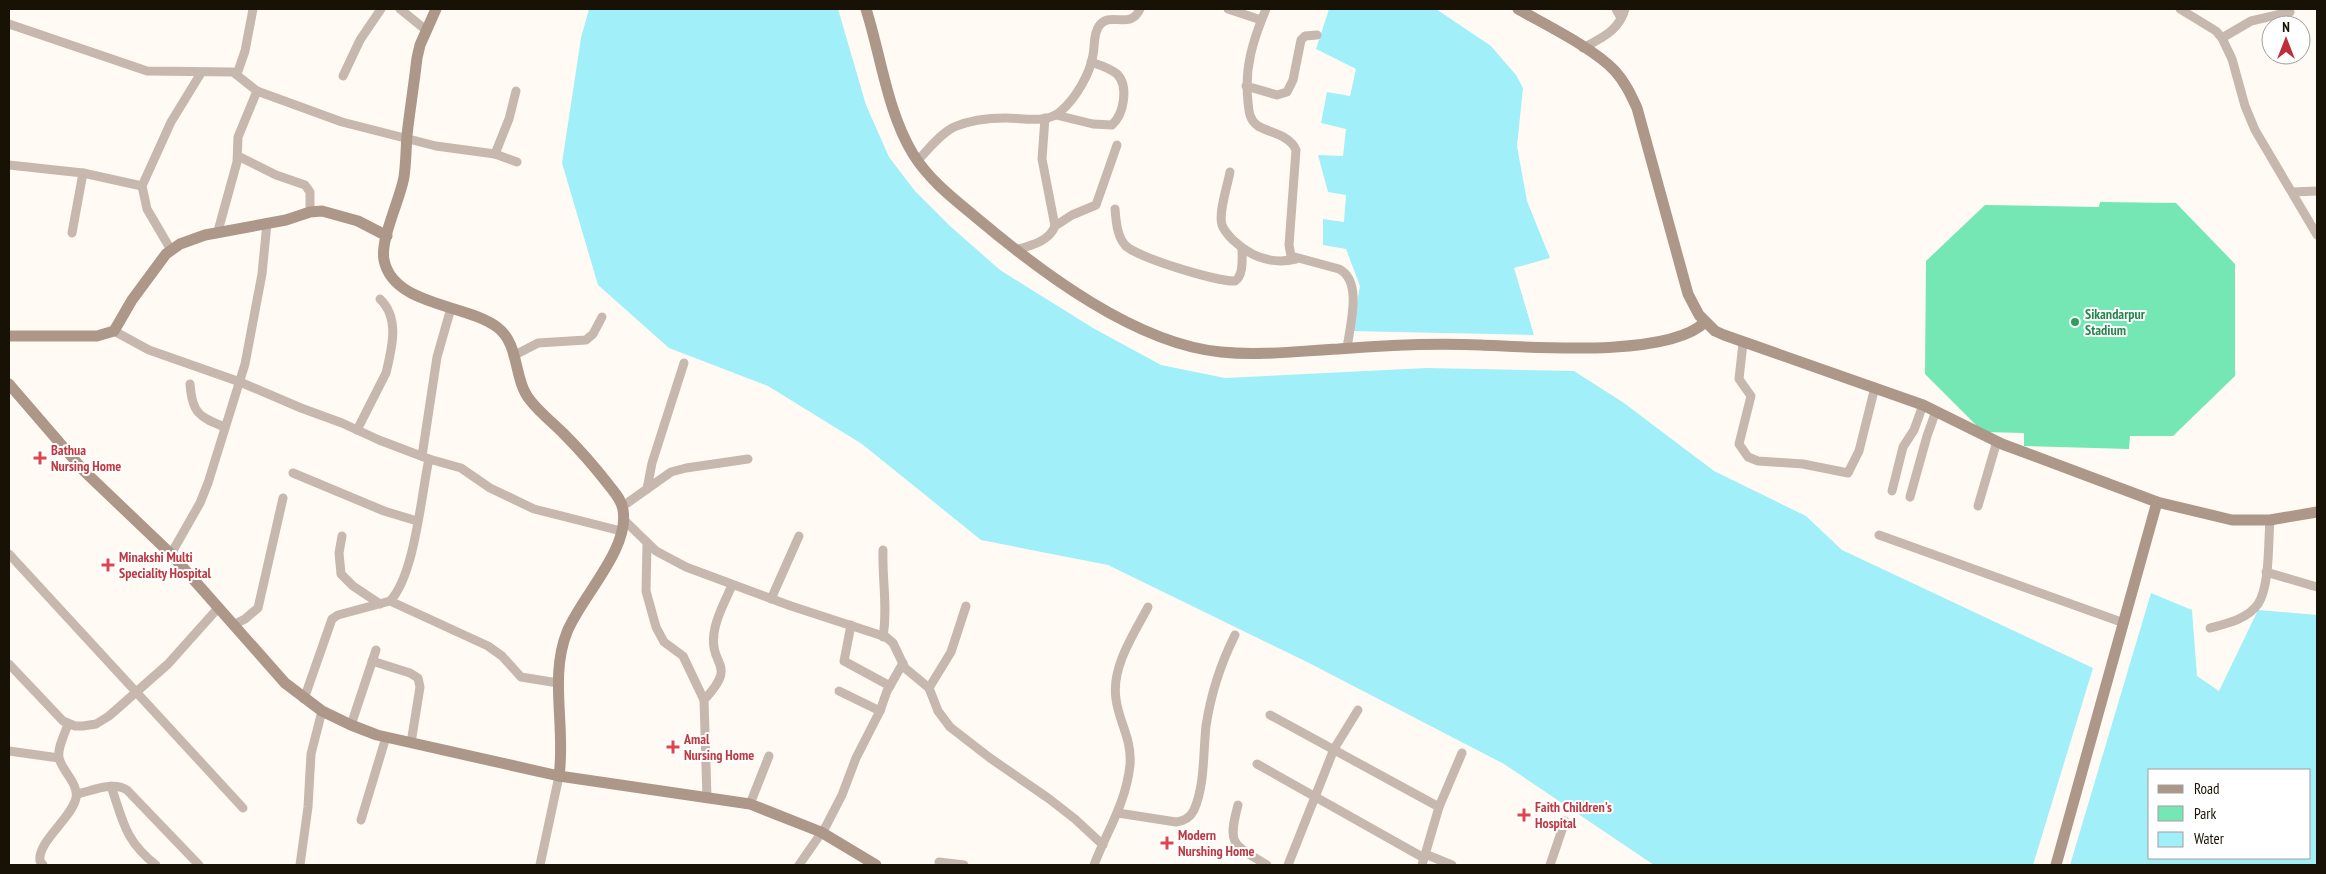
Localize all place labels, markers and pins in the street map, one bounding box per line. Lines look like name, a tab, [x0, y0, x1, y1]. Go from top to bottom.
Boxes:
place label: Sikandarpur Stadium	[2085, 305, 2146, 339]
marker: Sikandarpur Stadium	[2069, 316, 2081, 328]
place label: Bathua Nursing Home	[51, 441, 121, 475]
marker: Bathua Nursing Home	[33, 451, 47, 465]
place label: Minakshi Multi Speciality Hospital	[119, 548, 211, 582]
marker: Minakshi Multi Speciality Hospital	[101, 558, 115, 572]
place label: Amal Nursing Home	[683, 730, 754, 764]
marker: Amal Nursing Home	[666, 740, 680, 754]
place label: Faith Children's Hospital	[1535, 798, 1612, 832]
marker: Faith Children's Hospital	[1517, 808, 1531, 822]
place label: Modern Nurshing Home	[1178, 826, 1255, 860]
marker: Modern Nurshing Home	[1160, 836, 1174, 850]

